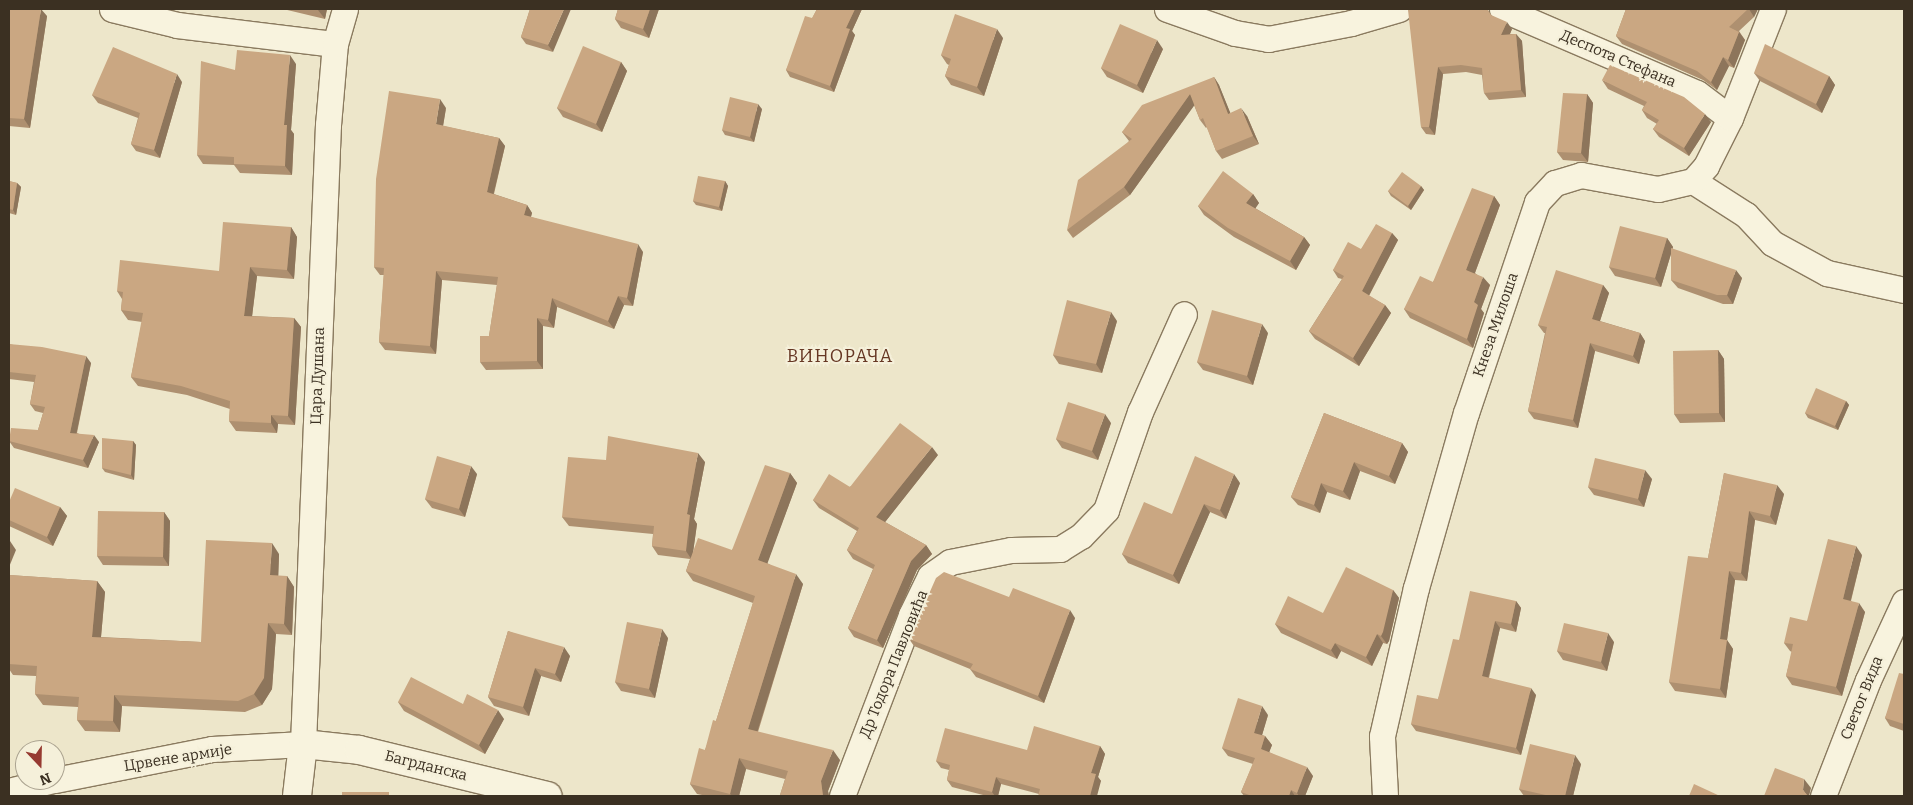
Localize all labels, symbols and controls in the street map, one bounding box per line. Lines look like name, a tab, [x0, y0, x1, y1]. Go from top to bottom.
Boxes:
street label: Деспота Стефана	[1557, 26, 1679, 92]
street label: Кнеза Милоша	[1470, 270, 1522, 380]
street label: Цара Душана	[307, 327, 329, 425]
district label: ВИНОРАЧА	[786, 345, 894, 367]
street label: Др Тодора Павловића	[856, 588, 932, 740]
street label: Светог Вида	[1837, 654, 1887, 742]
north arrow	[15, 740, 65, 790]
street label: Црвене армије	[123, 741, 233, 775]
street label: Багрданска	[383, 747, 469, 785]
text: N	[37, 769, 53, 788]

